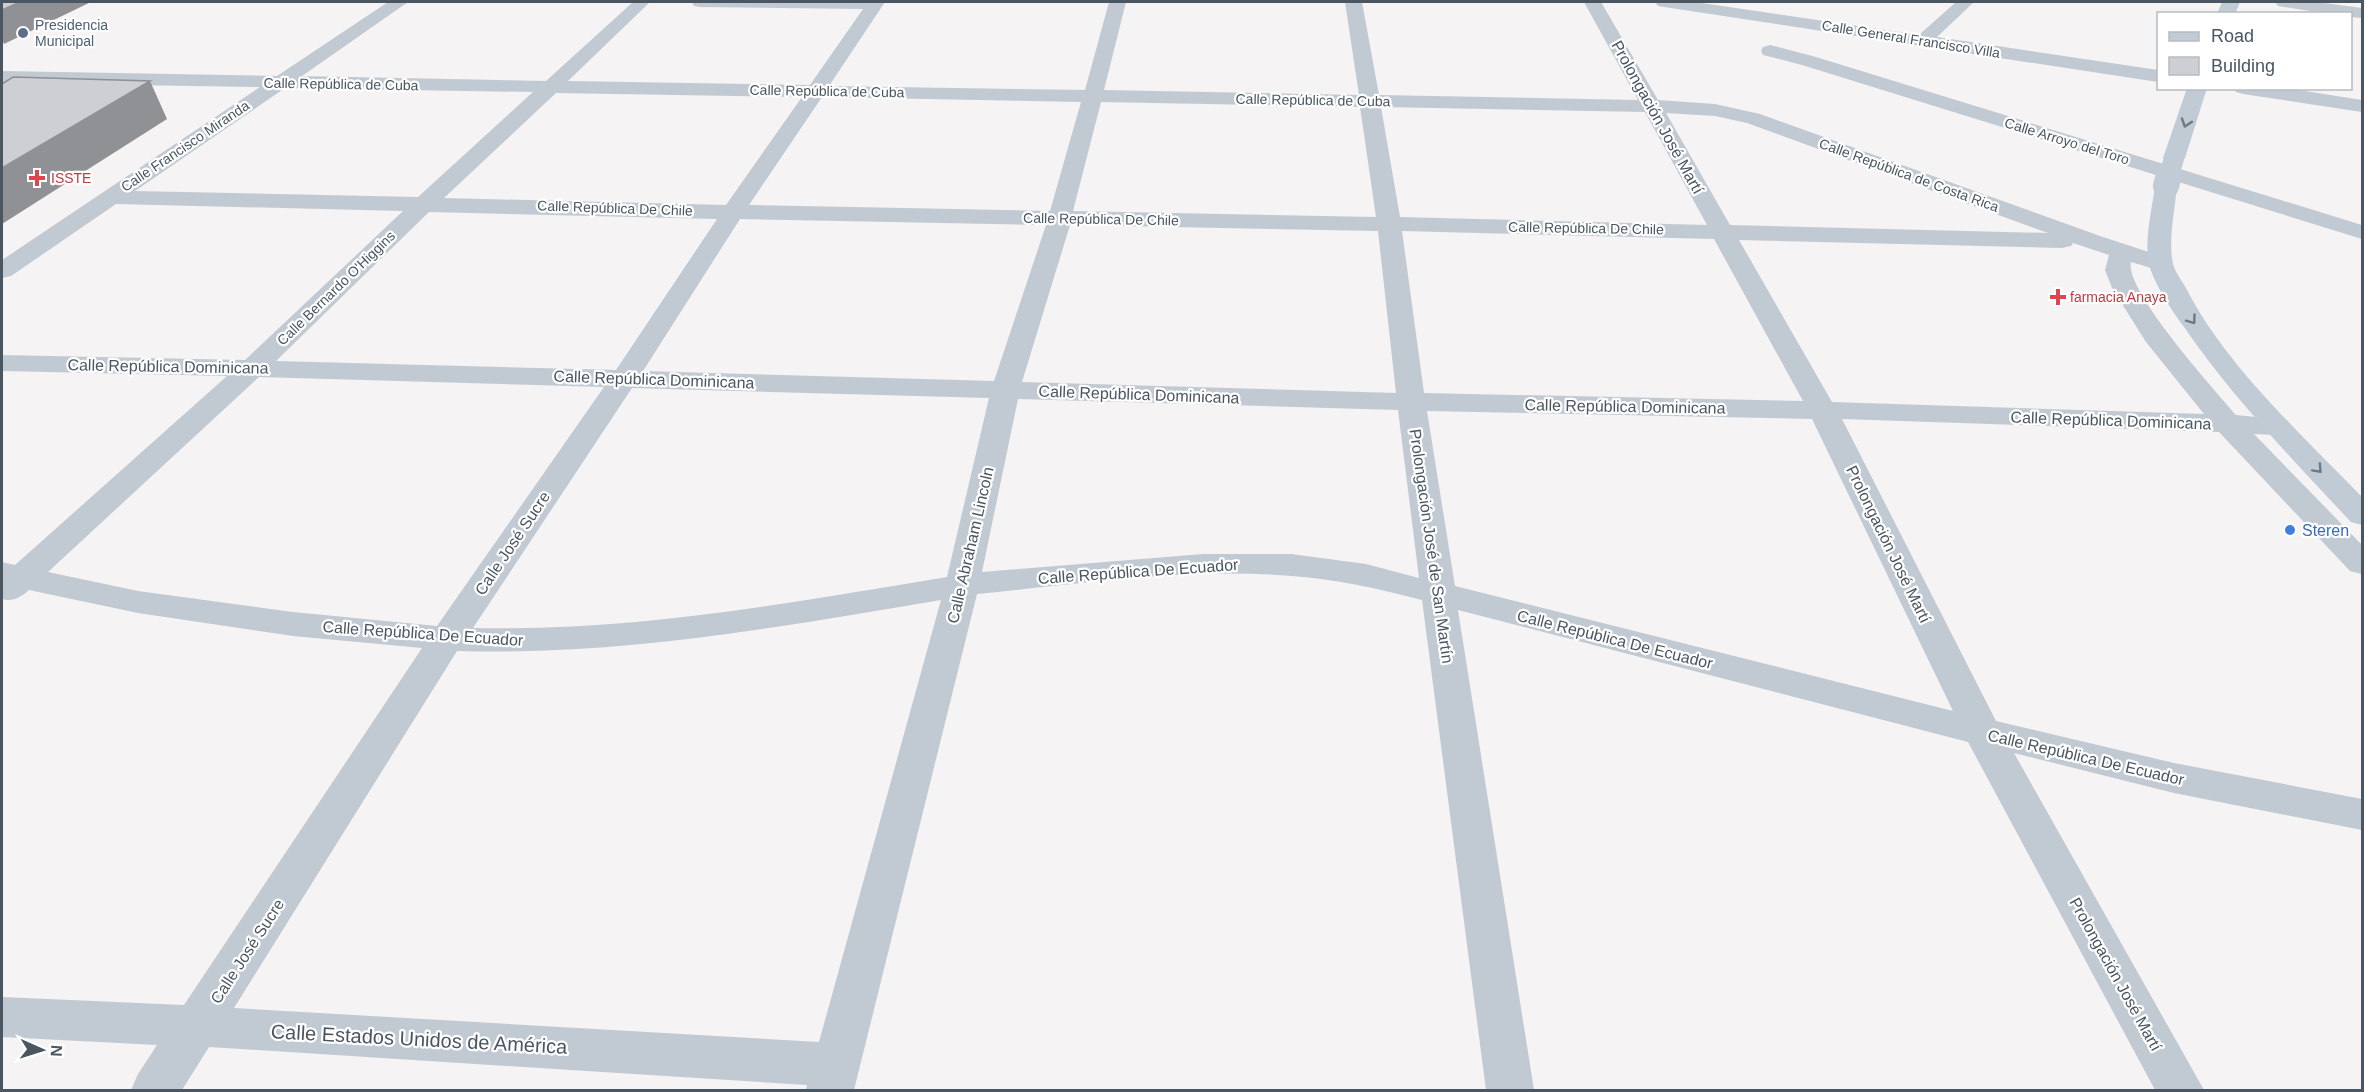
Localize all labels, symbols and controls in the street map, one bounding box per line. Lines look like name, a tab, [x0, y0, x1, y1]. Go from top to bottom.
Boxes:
legend	[2157, 12, 2352, 90]
place label: Presidencia Municipal	[35, 17, 108, 49]
street label: Calle General Francisco Villa	[1821, 17, 2001, 61]
marker: Presidencia Municipal	[16, 26, 30, 40]
text: Road	[2211, 26, 2254, 46]
street label: Prolongación José Martí	[1608, 38, 1707, 197]
text: Building	[2211, 56, 2275, 76]
street label: Calle República de Cuba	[263, 75, 419, 93]
street label: Calle República de Cuba	[749, 82, 905, 100]
street label: Calle República de Cuba	[1235, 91, 1391, 109]
street label: Calle Francisco Miranda	[118, 97, 252, 195]
street label: Calle Arroyo del Toro	[2003, 114, 2132, 168]
one-way arrow	[2180, 117, 2193, 128]
street label: Calle República de Costa Rica	[1817, 135, 2001, 215]
marker: ISSTE	[28, 169, 46, 187]
place label: ISSTE	[51, 170, 91, 186]
street label: Calle República De Chile	[537, 197, 693, 219]
street label: Calle República De Chile	[1023, 210, 1179, 228]
street label: Calle República De Chile	[1508, 219, 1664, 237]
street label: Calle Bernardo O'Higgins	[274, 228, 398, 348]
place label: farmacia Anaya	[2070, 289, 2167, 305]
marker: farmacia Anaya	[2051, 290, 2065, 304]
one-way arrow	[2185, 314, 2196, 325]
street label: Calle República Dominicana	[67, 356, 269, 377]
street label: Calle República Dominicana	[553, 367, 755, 392]
street label: Calle República Dominicana	[1038, 382, 1240, 407]
street label: Calle República Dominicana	[1524, 396, 1726, 417]
street label: Calle República Dominicana	[2010, 408, 2212, 433]
street label: Prolongación José de San Martín	[1407, 428, 1456, 664]
one-way arrow	[2310, 462, 2321, 473]
street label: Prolongación José Martí	[1843, 463, 1934, 626]
street label: Calle Abraham Lincoln	[944, 465, 997, 625]
street label: Calle José Sucre	[472, 488, 553, 598]
place label: Steren	[2302, 522, 2349, 539]
marker: Steren	[2283, 523, 2297, 537]
street label: Calle República De Ecuador	[1037, 556, 1240, 587]
street label: Calle República De Ecuador	[1515, 607, 1715, 672]
street label: Calle República De Ecuador	[322, 618, 524, 649]
street label: Calle República De Ecuador	[1986, 727, 2186, 789]
street label: Prolongación José Martí	[2066, 895, 2165, 1054]
street label: Calle José Sucre	[207, 896, 288, 1007]
north arrow	[12, 1020, 72, 1080]
street label: Calle Estados Unidos de América	[270, 1020, 569, 1058]
text: N	[48, 1045, 65, 1057]

